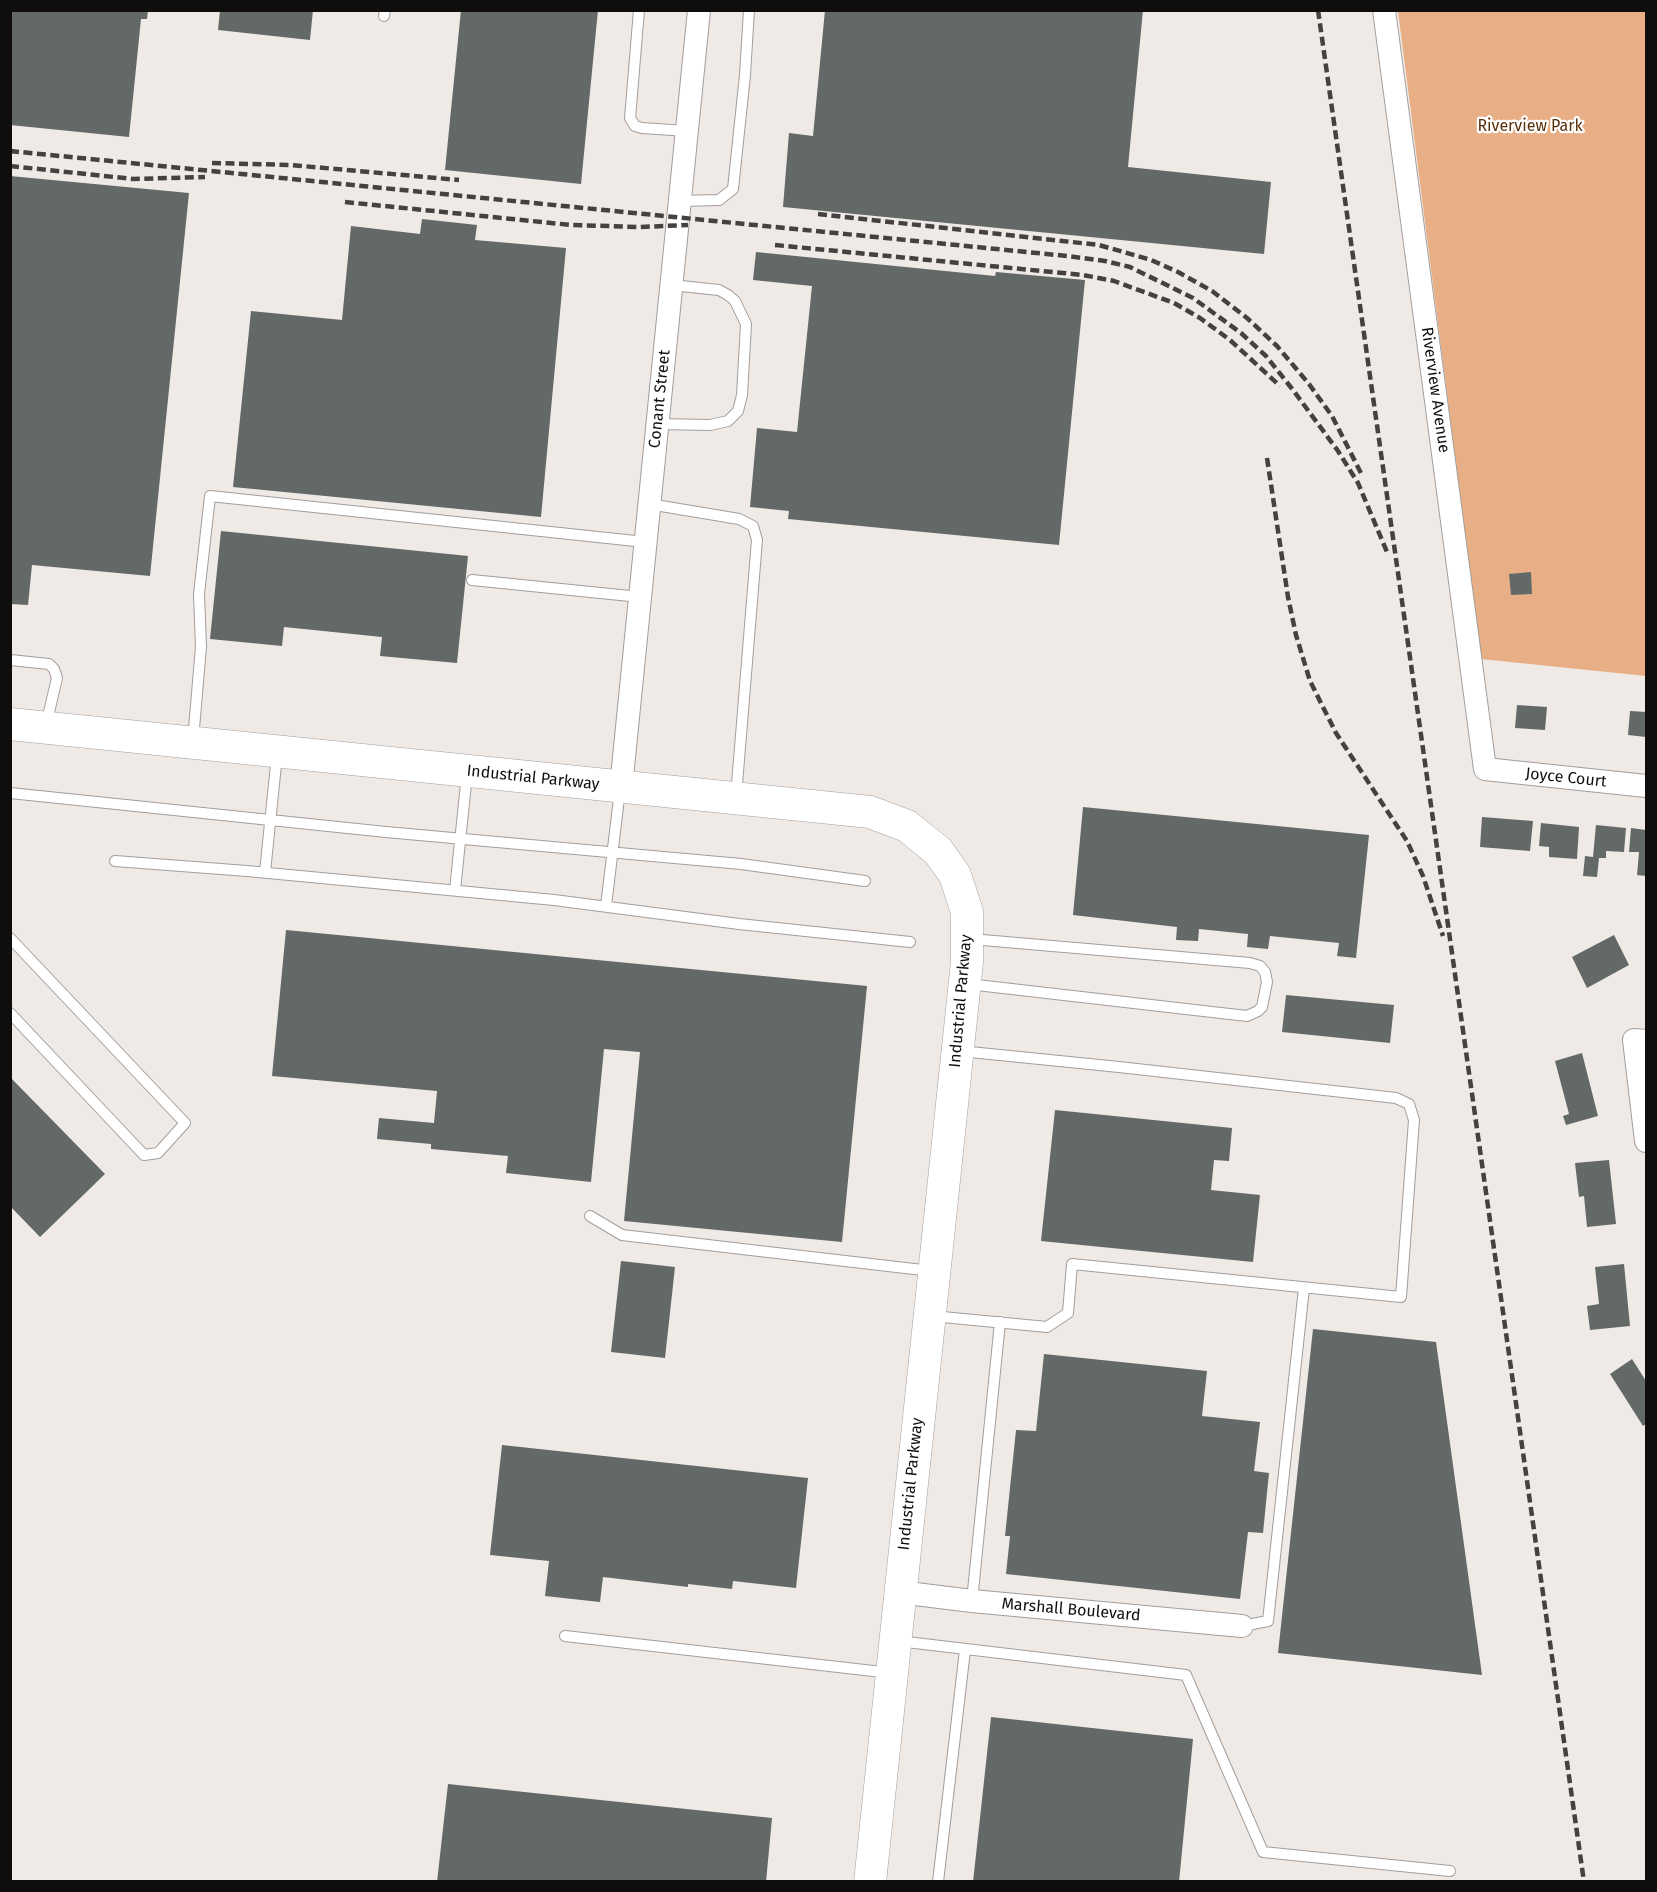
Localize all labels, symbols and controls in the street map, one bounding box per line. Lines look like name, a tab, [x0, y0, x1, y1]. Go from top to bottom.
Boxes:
park label: Riverview Park	[1477, 117, 1583, 137]
street label: Riverview Avenue	[1417, 326, 1453, 454]
street label: Conant Street	[645, 349, 675, 449]
street label: Industrial Parkway	[466, 761, 600, 795]
street label: Joyce Court	[1524, 764, 1608, 792]
street label: Industrial Parkway	[946, 934, 976, 1068]
street label: Industrial Parkway	[894, 1417, 928, 1551]
street label: Marshall Boulevard	[1001, 1594, 1141, 1626]

